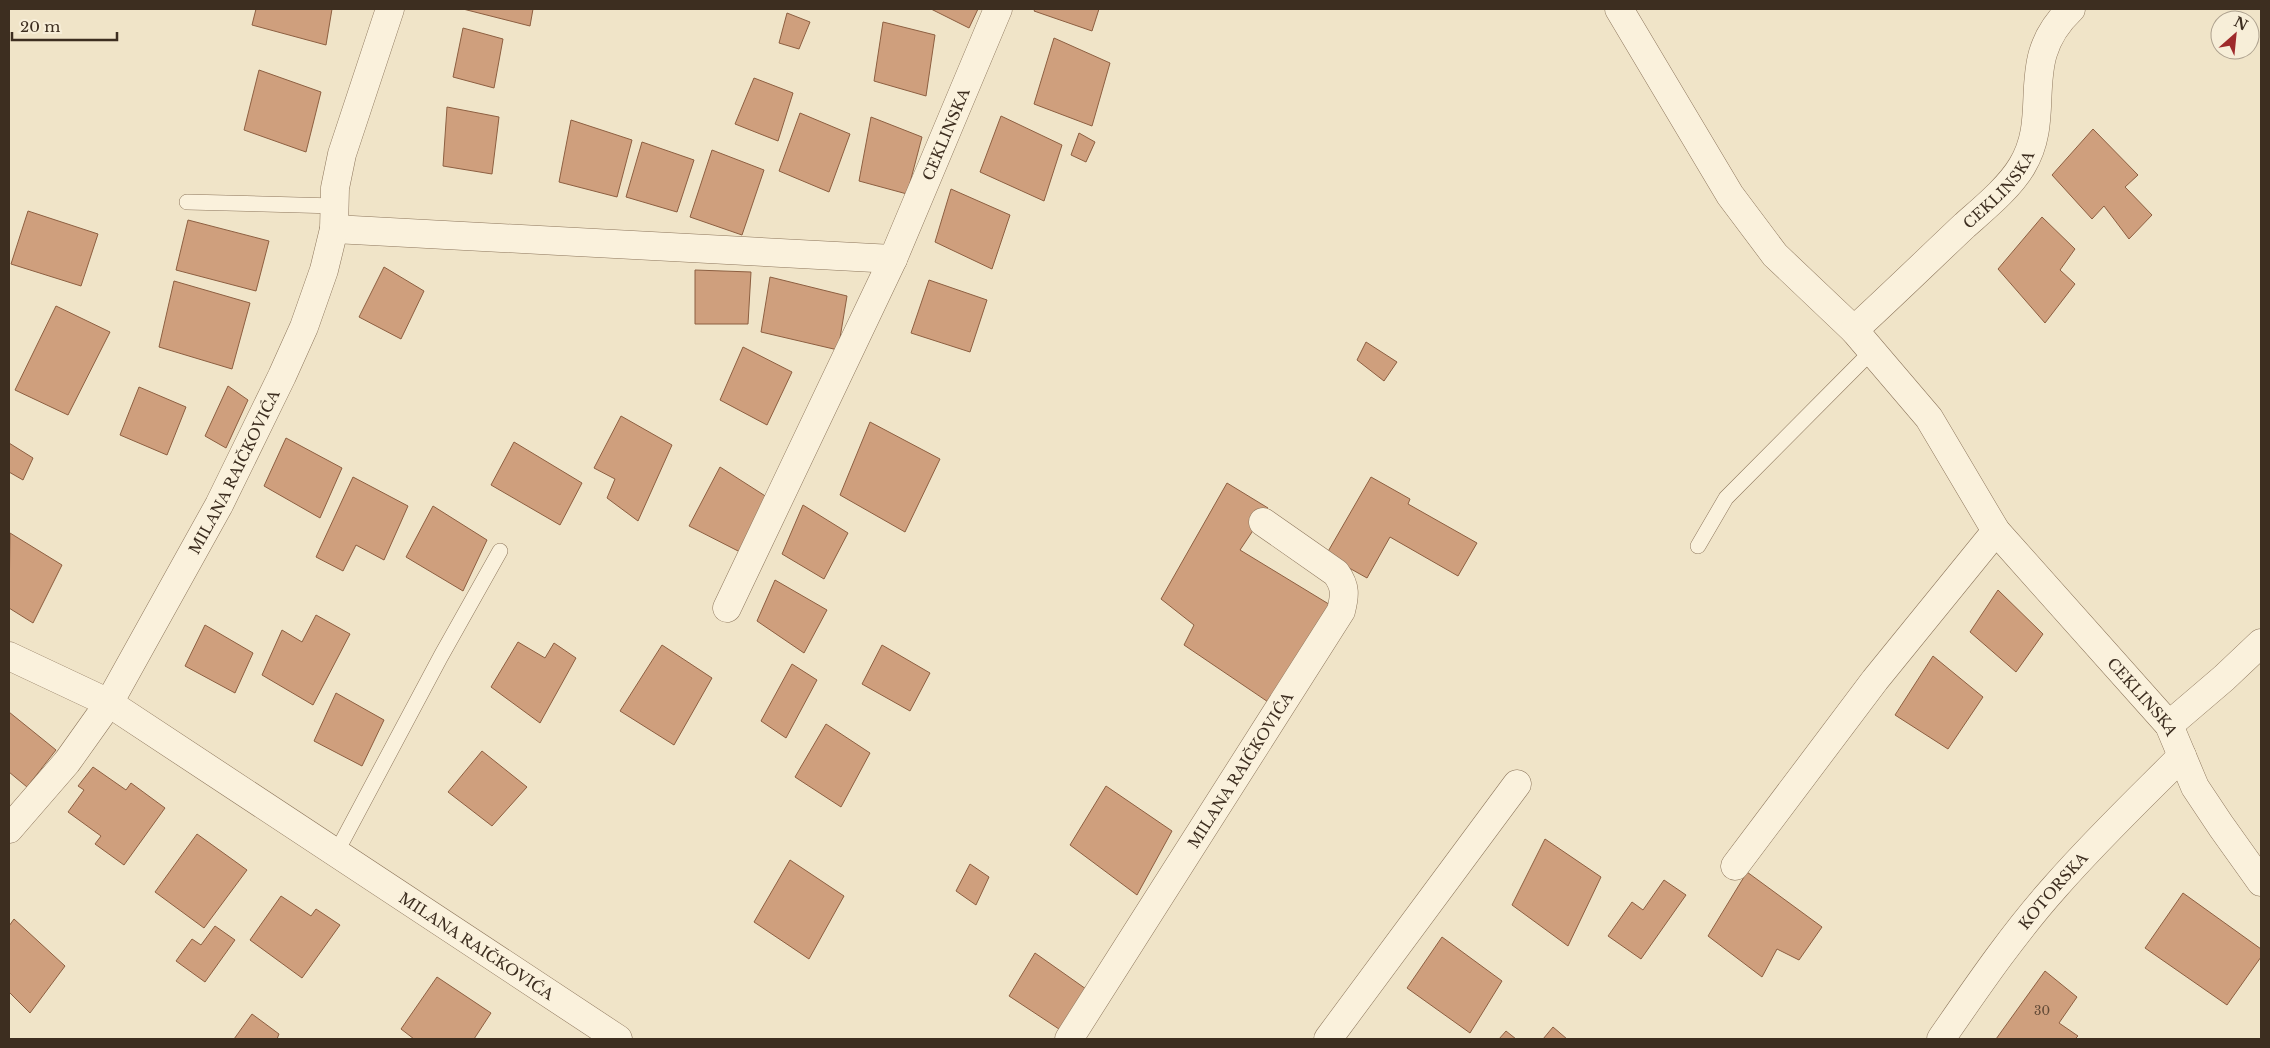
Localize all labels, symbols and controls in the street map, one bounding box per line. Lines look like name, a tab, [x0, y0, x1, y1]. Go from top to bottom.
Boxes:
scale bar	[12, 10, 118, 42]
north arrow	[2210, 10, 2260, 60]
text: N	[2231, 12, 2251, 34]
text: 20 m	[20, 17, 60, 36]
street label: CEKLINSKA	[918, 85, 973, 183]
street label: CEKLINSKA	[1959, 147, 2038, 232]
street label: MILANA RAIČKOVIĆA	[184, 386, 284, 557]
street label: CEKLINSKA	[2104, 653, 2182, 739]
street label: MILANA RAIČKOVIĆA	[1183, 688, 1297, 851]
street label: KOTORSKA	[2014, 848, 2092, 933]
street label: MILANA RAIČKOVIĆA	[396, 888, 558, 1004]
house number: 30	[2034, 1003, 2050, 1018]

